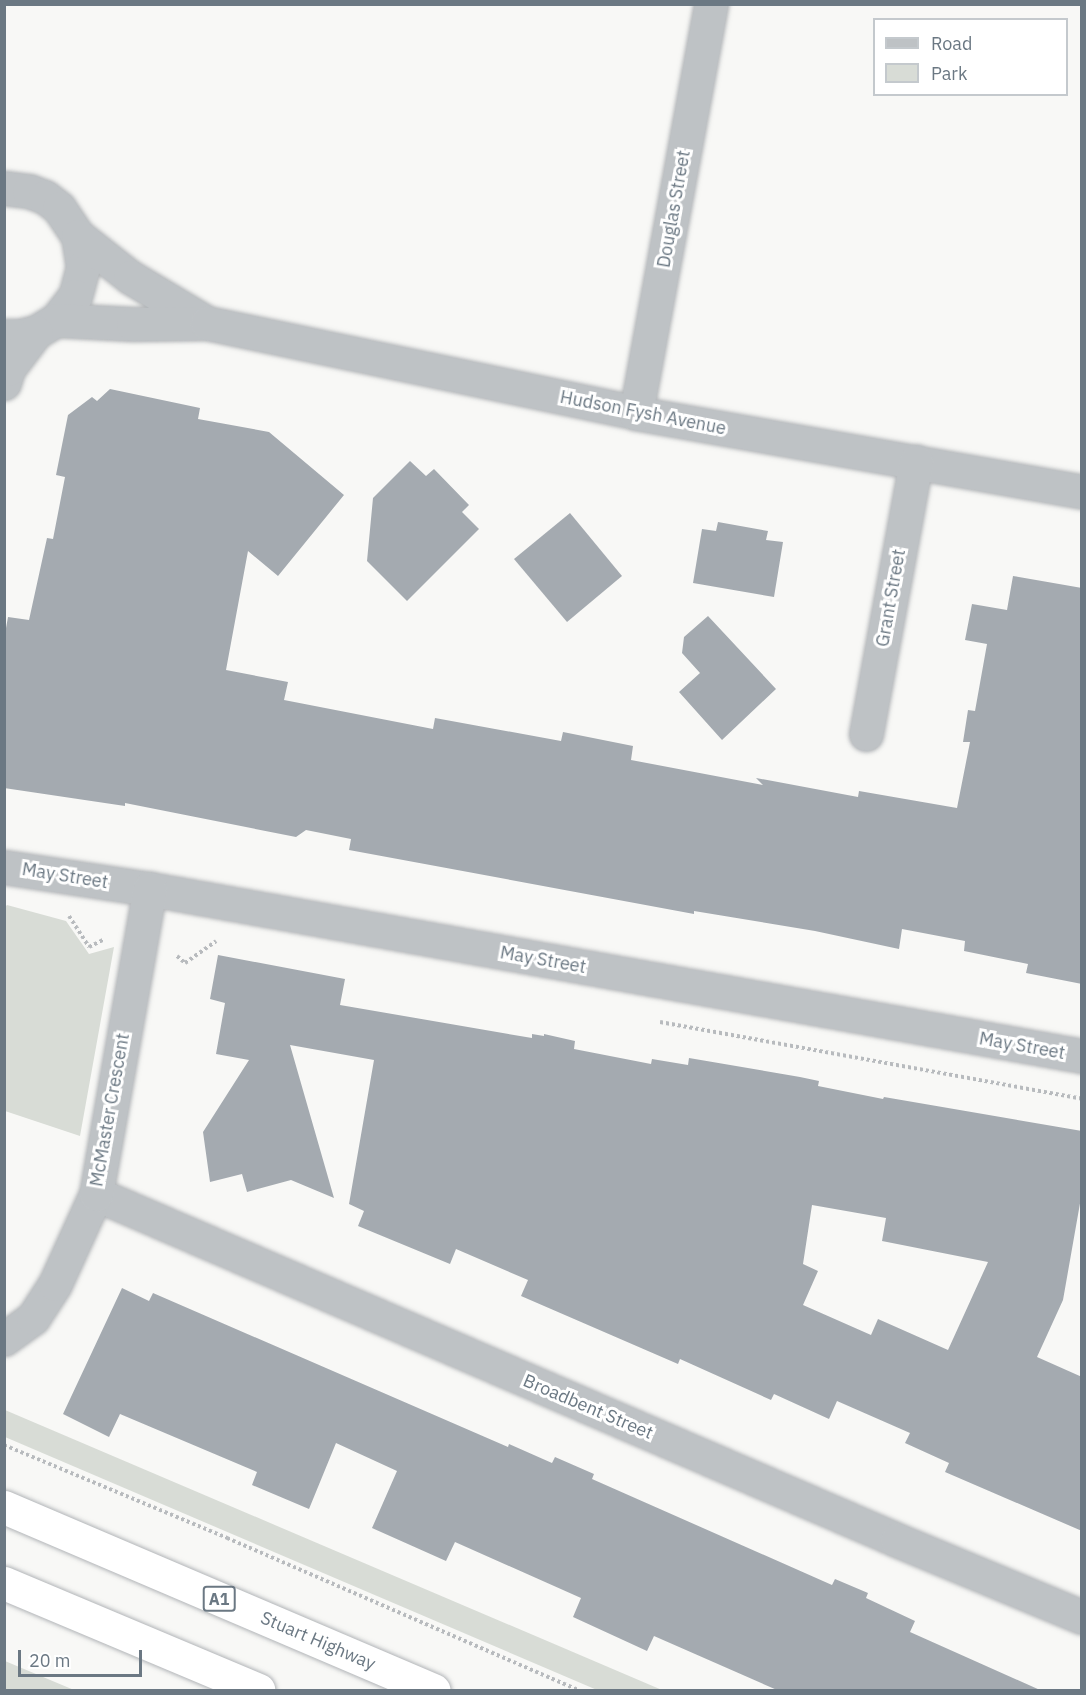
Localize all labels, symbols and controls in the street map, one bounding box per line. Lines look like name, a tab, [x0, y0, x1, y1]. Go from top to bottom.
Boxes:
legend	[873, 18, 1068, 96]
text: Road	[931, 32, 972, 55]
text: Park	[931, 62, 967, 85]
street label: Douglas Street	[653, 149, 695, 269]
street label: Hudson Fysh Avenue	[558, 386, 728, 440]
street label: Grant Street	[872, 547, 910, 649]
street label: May Street	[20, 859, 110, 893]
street label: May Street	[498, 942, 588, 978]
street label: May Street	[977, 1028, 1067, 1064]
street label: McMaster Crescent	[86, 1032, 134, 1188]
street label: Broadbent Street	[520, 1370, 656, 1444]
road number: A1	[202, 1586, 236, 1612]
street label: Stuart Highway	[257, 1607, 379, 1675]
scale bar	[21, 1638, 146, 1676]
text: 20 m	[29, 1649, 71, 1672]

